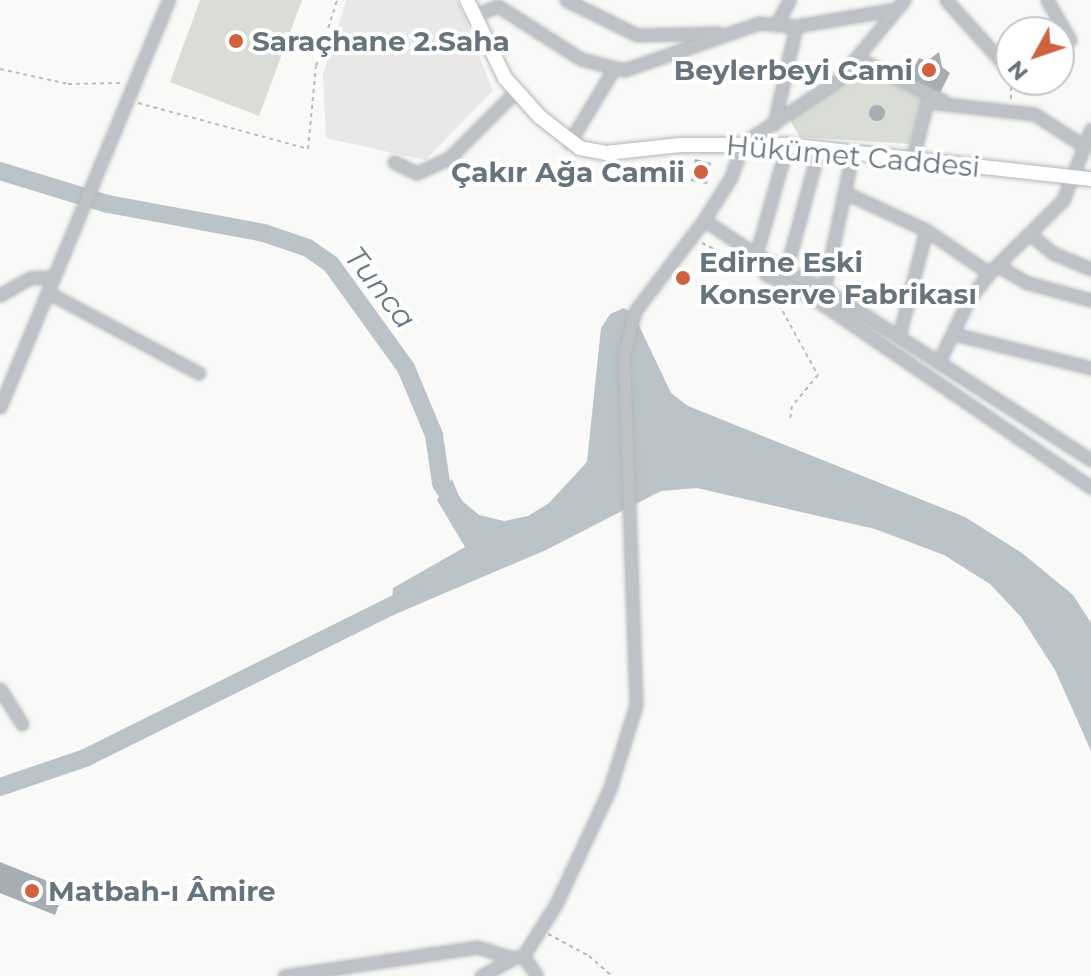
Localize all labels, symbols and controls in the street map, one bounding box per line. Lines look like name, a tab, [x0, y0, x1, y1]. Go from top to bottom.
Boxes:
north arrow	[995, 16, 1075, 96]
place label: Saraçhane 2.Saha	[252, 24, 510, 58]
marker: Saraçhane 2.Saha	[227, 32, 245, 50]
place label: Beylerbeyi Cami	[674, 53, 913, 87]
text: N	[1002, 55, 1034, 86]
marker: Beylerbeyi Cami	[920, 61, 938, 79]
street label: Hükümet Caddesi	[725, 128, 981, 184]
place label: Çakır Ağa Camii	[451, 155, 685, 189]
marker: Çakır Ağa Camii	[692, 163, 710, 181]
water label: Tunca	[337, 240, 423, 336]
place label: Edirne Eski Konserve Fabrikası	[699, 245, 977, 311]
marker: Edirne Eski Konserve Fabrikası	[674, 269, 692, 287]
place label: Matbah-ı Âmire	[48, 874, 276, 908]
marker: Matbah-ı Âmire	[23, 882, 41, 900]

